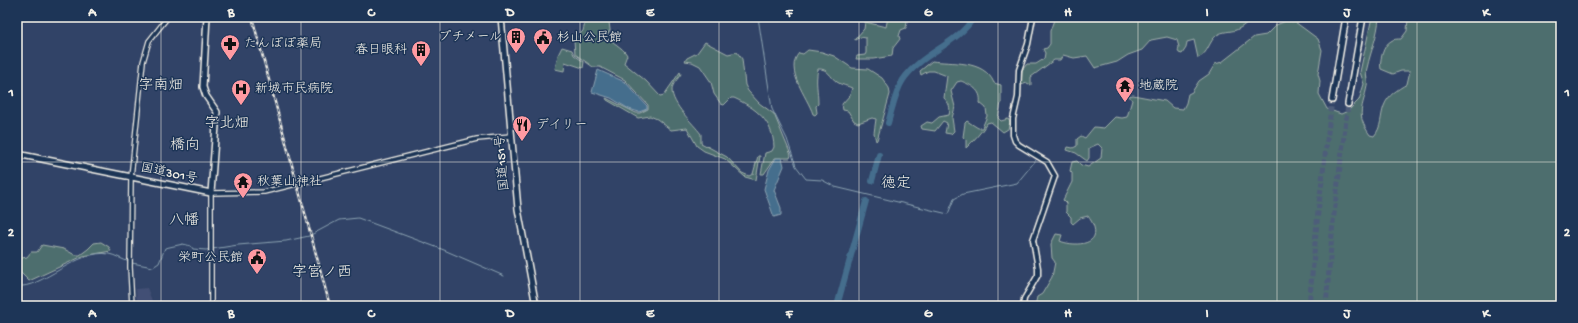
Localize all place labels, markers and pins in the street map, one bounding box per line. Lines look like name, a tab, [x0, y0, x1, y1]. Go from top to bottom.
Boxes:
building icon: プチメール	[505, 26, 527, 54]
public building icon: 杉山公民館	[532, 27, 554, 55]
place label: プチメール	[438, 30, 502, 45]
place label: 杉山公民館	[557, 30, 622, 46]
pharmacy icon: たんぽぽ薬局	[219, 33, 241, 61]
place label: たんぽぽ薬局	[244, 36, 322, 52]
building icon: 春日眼科	[410, 39, 432, 67]
place label: 春日眼科	[355, 43, 407, 58]
temple icon: 地蔵院	[1114, 75, 1136, 103]
hospital icon: 新城市民病院	[230, 78, 252, 106]
place label: 地蔵院	[1139, 79, 1178, 94]
place label: 新城市民病院	[255, 81, 333, 97]
restaurant icon: デイリー	[511, 114, 533, 142]
place label: デイリー	[536, 118, 587, 133]
temple icon: 秋葉山神社	[232, 171, 254, 199]
place label: 秋葉山神社	[257, 175, 322, 190]
public building icon: 栄町公民館	[246, 247, 268, 275]
place label: 栄町公民館	[178, 250, 243, 266]

